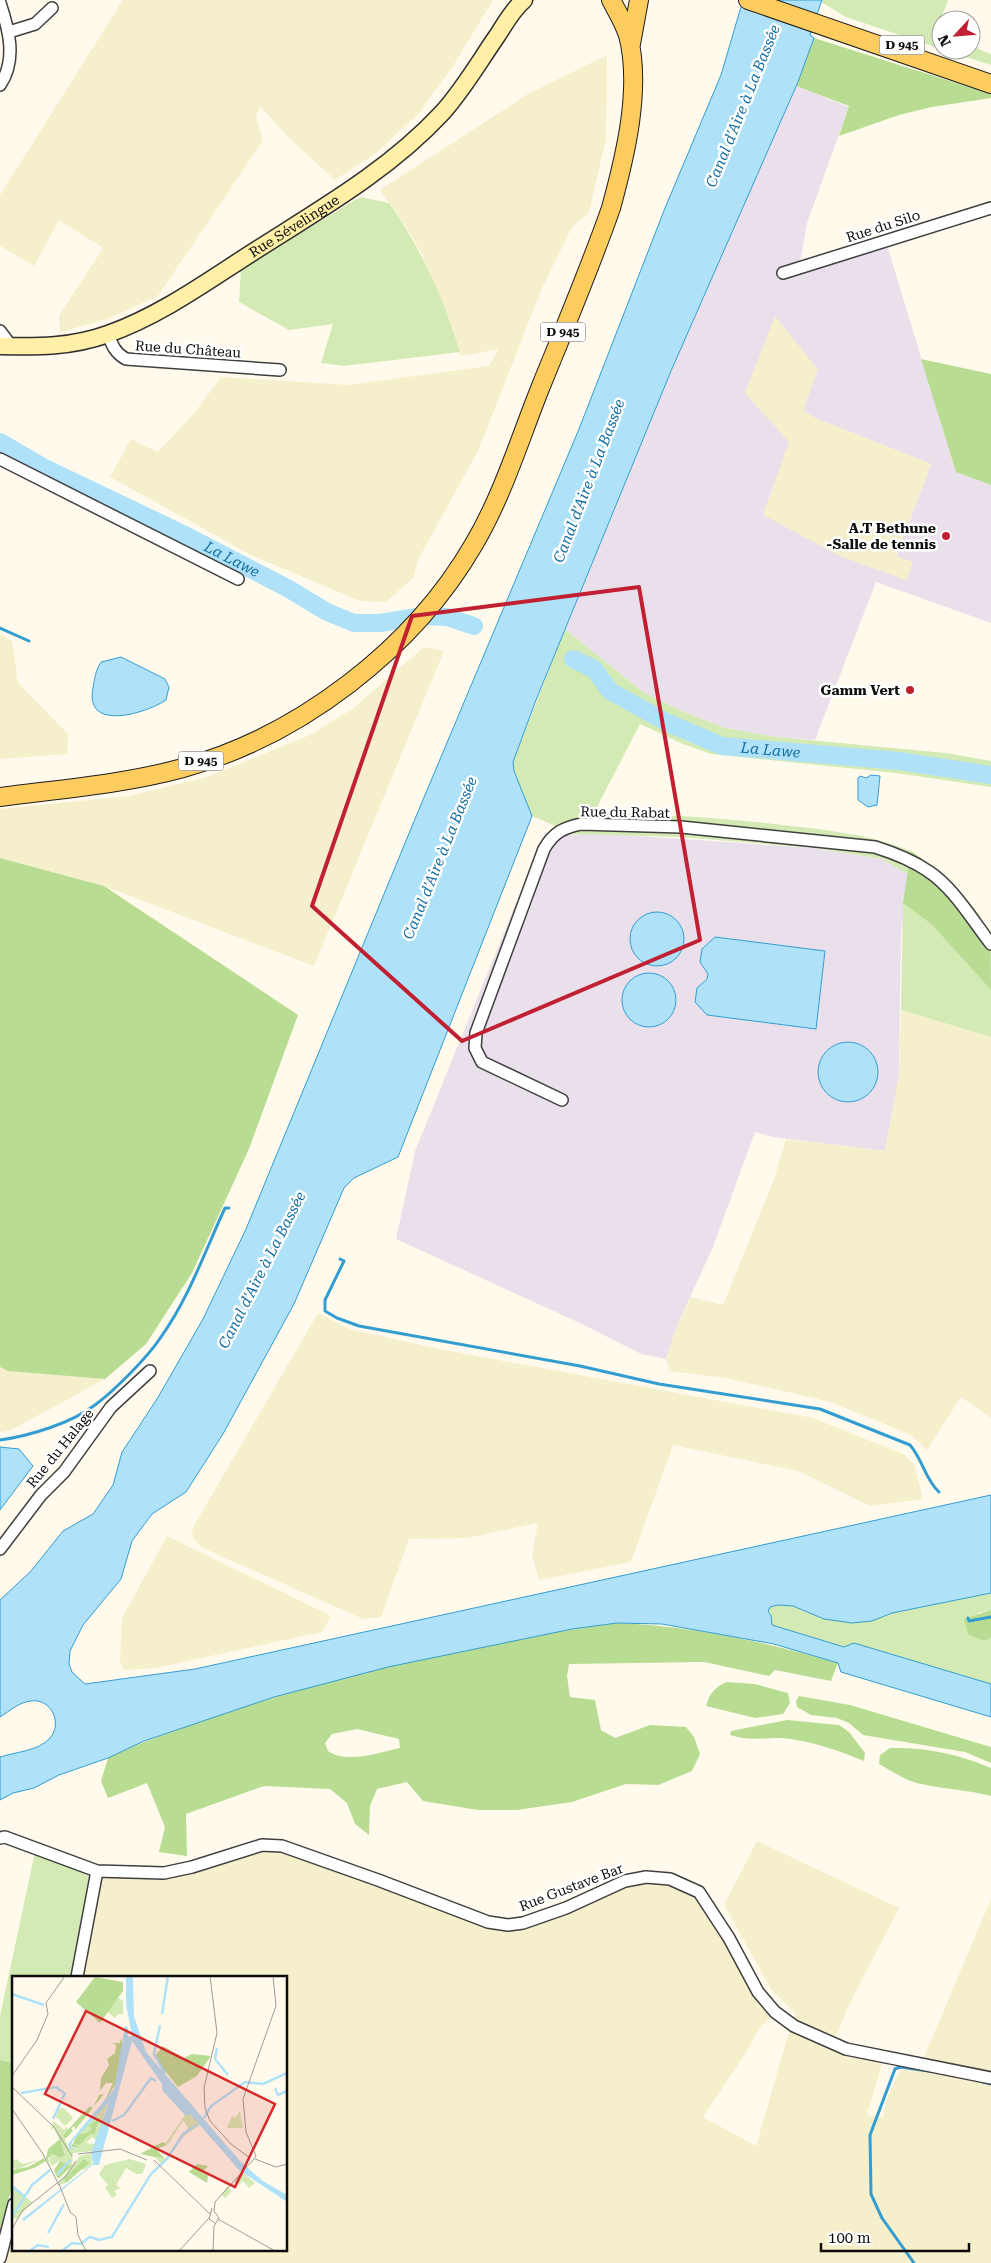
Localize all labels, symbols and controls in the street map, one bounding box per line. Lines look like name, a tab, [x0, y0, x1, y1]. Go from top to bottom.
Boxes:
north arrow	[931, 10, 981, 60]
water label: Canal d'Aire à La Bassée	[702, 22, 784, 190]
text: N	[935, 32, 954, 49]
road number: D 945	[880, 36, 924, 54]
street label: Rue Sévelingue	[246, 191, 342, 260]
street label: Rue du Silo	[844, 207, 922, 245]
road number: D 945	[540, 322, 586, 342]
street label: Rue du Château	[134, 337, 242, 361]
water label: Canal d'Aire à La Bassée	[549, 396, 629, 565]
place label: A.T Bethune -Salle de tennis	[826, 520, 936, 552]
marker: A.T Bethune -Salle de tennis	[940, 530, 952, 542]
water label: La Lawe	[200, 537, 263, 581]
place label: Gamm Vert	[821, 682, 900, 698]
marker: Gamm Vert	[904, 684, 916, 696]
water label: La Lawe	[739, 739, 801, 762]
road number: D 945	[178, 751, 224, 770]
water label: Canal d'Aire à La Bassée	[399, 774, 481, 942]
street label: Rue du Rabat	[580, 803, 670, 821]
water label: Canal d'Aire à La Bassée	[215, 1188, 310, 1351]
street label: Rue du Halage	[23, 1405, 97, 1491]
street label: Rue Gustave Bar	[517, 1860, 626, 1914]
inset map	[12, 1976, 288, 2250]
scale bar	[821, 2220, 968, 2252]
text: 100 m	[828, 2229, 871, 2247]

